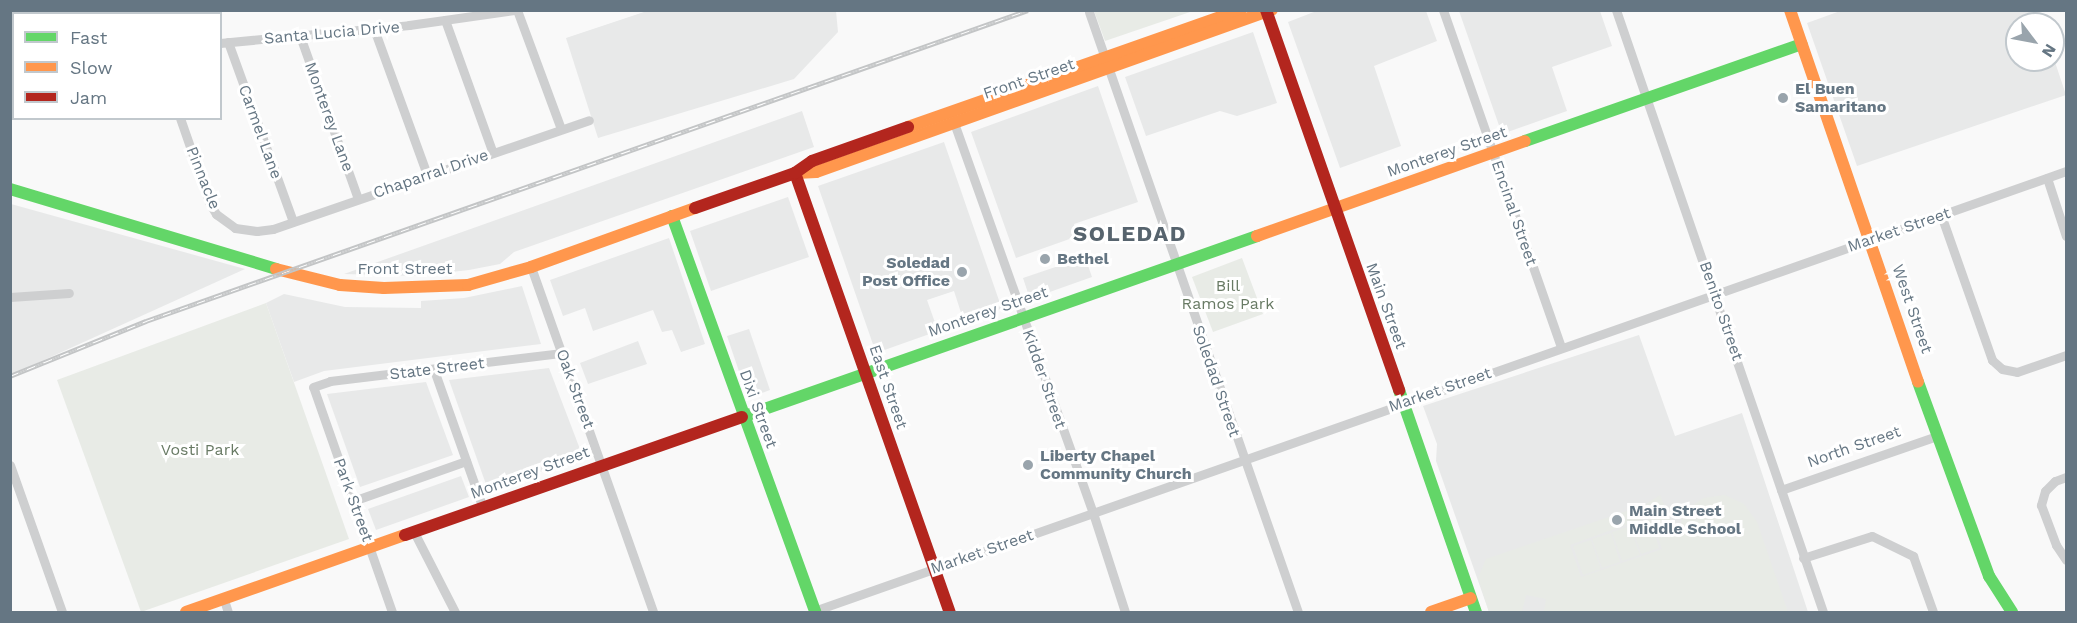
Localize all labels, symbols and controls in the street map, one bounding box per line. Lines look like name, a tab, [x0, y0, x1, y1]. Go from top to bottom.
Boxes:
legend	[12, 12, 222, 120]
north arrow	[2005, 12, 2065, 72]
street label: Santa Lucia Drive	[263, 17, 401, 49]
text: Fast	[70, 27, 107, 48]
text: N	[2038, 41, 2060, 61]
street label: Front Street	[981, 54, 1077, 104]
text: Slow	[70, 57, 113, 78]
street label: Monterey Lane	[300, 59, 358, 175]
place label: El Buen Samaritano	[1795, 79, 1886, 117]
street label: Carmel Lane	[234, 82, 286, 182]
text: Jam	[70, 87, 107, 108]
marker: El Buen Samaritano	[1776, 91, 1790, 105]
street label: Monterey Street	[1384, 122, 1510, 182]
street label: Pinnacle	[182, 144, 224, 212]
street label: Chaparral Drive	[371, 145, 491, 203]
street label: Encinal Street	[1487, 157, 1541, 269]
street label: Market Street	[1845, 203, 1953, 257]
district label: SOLEDAD	[1073, 221, 1187, 247]
place label: Bethel	[1057, 249, 1109, 269]
marker: Bethel	[1038, 252, 1052, 266]
place label: Soledad Post Office	[862, 253, 950, 291]
street label: Front Street	[357, 259, 453, 279]
street label: Benito Street	[1695, 259, 1747, 363]
street label: Main Street	[1362, 260, 1410, 352]
street label: West Street	[1888, 262, 1936, 356]
marker: Soledad Post Office	[955, 265, 969, 279]
park label: Bill Ramos Park	[1182, 276, 1274, 314]
street label: Monterey Street	[925, 282, 1051, 342]
street label: Soledad Street	[1188, 323, 1244, 439]
street label: Kidder Street	[1018, 327, 1070, 431]
street label: East Street	[865, 342, 911, 432]
street label: Oak Street	[552, 346, 598, 432]
street label: State Street	[389, 354, 485, 384]
street label: Market Street	[1386, 363, 1494, 417]
street label: Dixi Street	[735, 367, 781, 451]
street label: North Street	[1805, 422, 1903, 472]
park label: Vosti Park	[161, 440, 239, 460]
street label: Monterey Street	[468, 442, 592, 504]
place label: Liberty Chapel Community Church	[1040, 446, 1192, 484]
street label: Park Street	[329, 455, 377, 545]
marker: Liberty Chapel Community Church	[1021, 458, 1035, 472]
place label: Main Street Middle School	[1629, 501, 1741, 539]
marker: Main Street Middle School	[1610, 513, 1624, 527]
street label: Market Street	[928, 525, 1036, 579]

